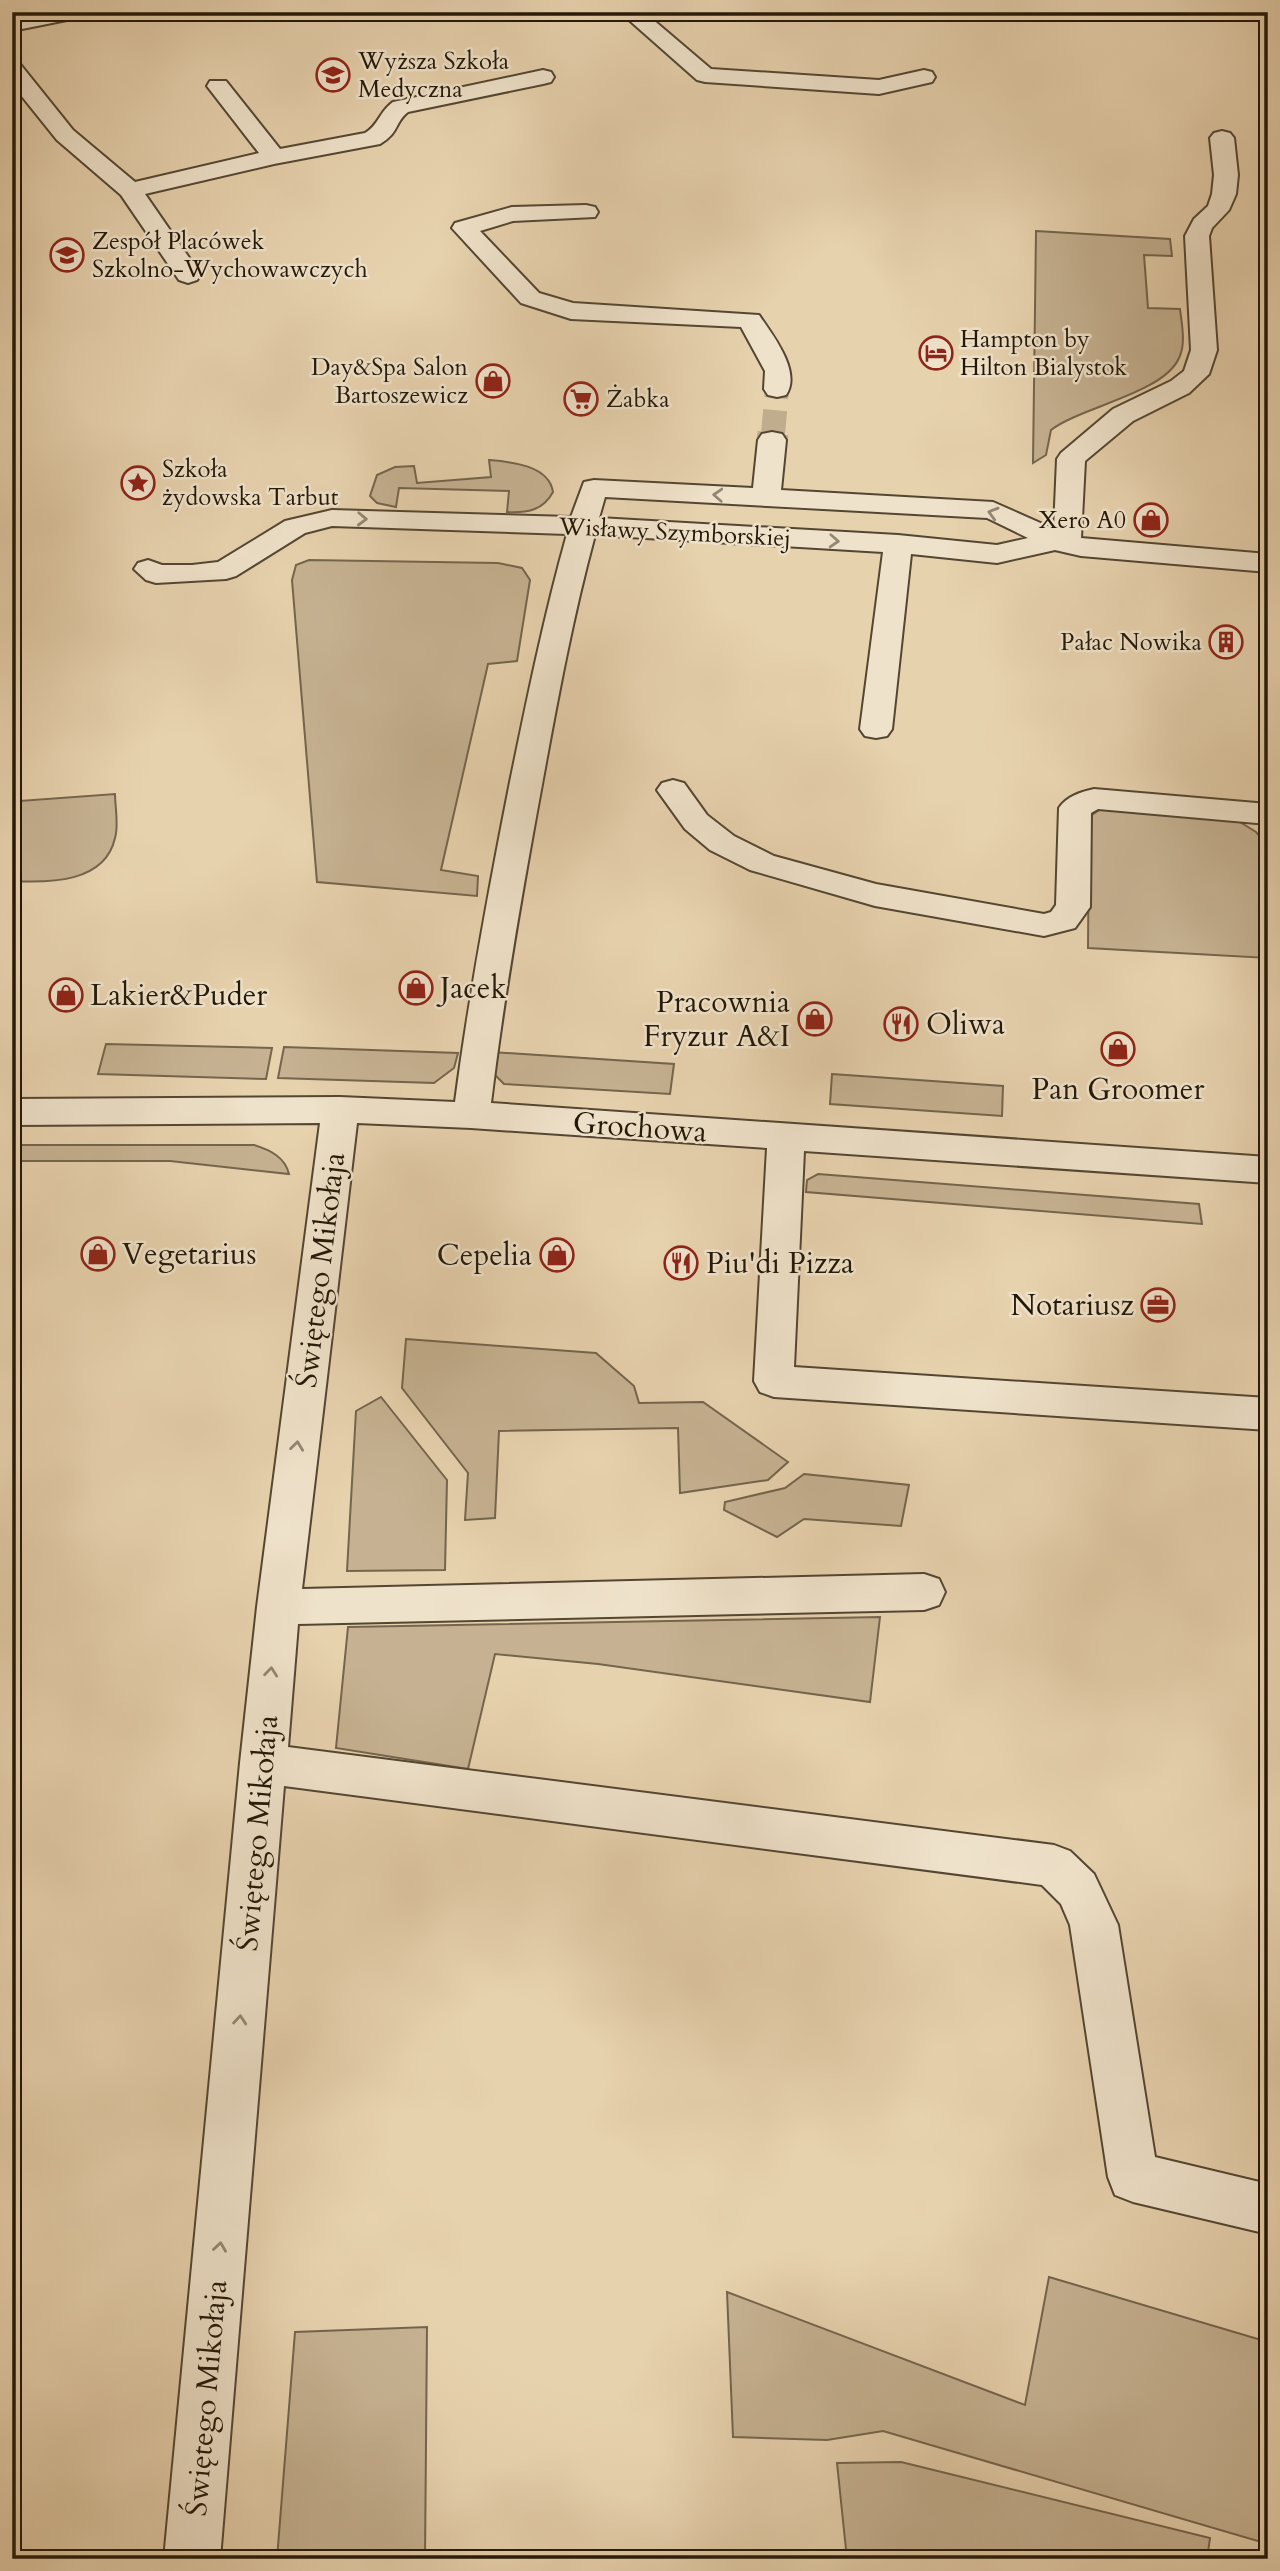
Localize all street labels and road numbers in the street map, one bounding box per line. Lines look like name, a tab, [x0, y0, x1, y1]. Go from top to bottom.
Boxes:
street label: Wisławy Szymborskiej	[557, 510, 792, 555]
street label: Grochowa	[572, 1102, 708, 1153]
street label: Świętego Mikołaja	[286, 1150, 355, 1390]
street label: Świętego Mikołaja	[227, 1713, 288, 1953]
street label: Świętego Mikołaja	[176, 2278, 237, 2518]

